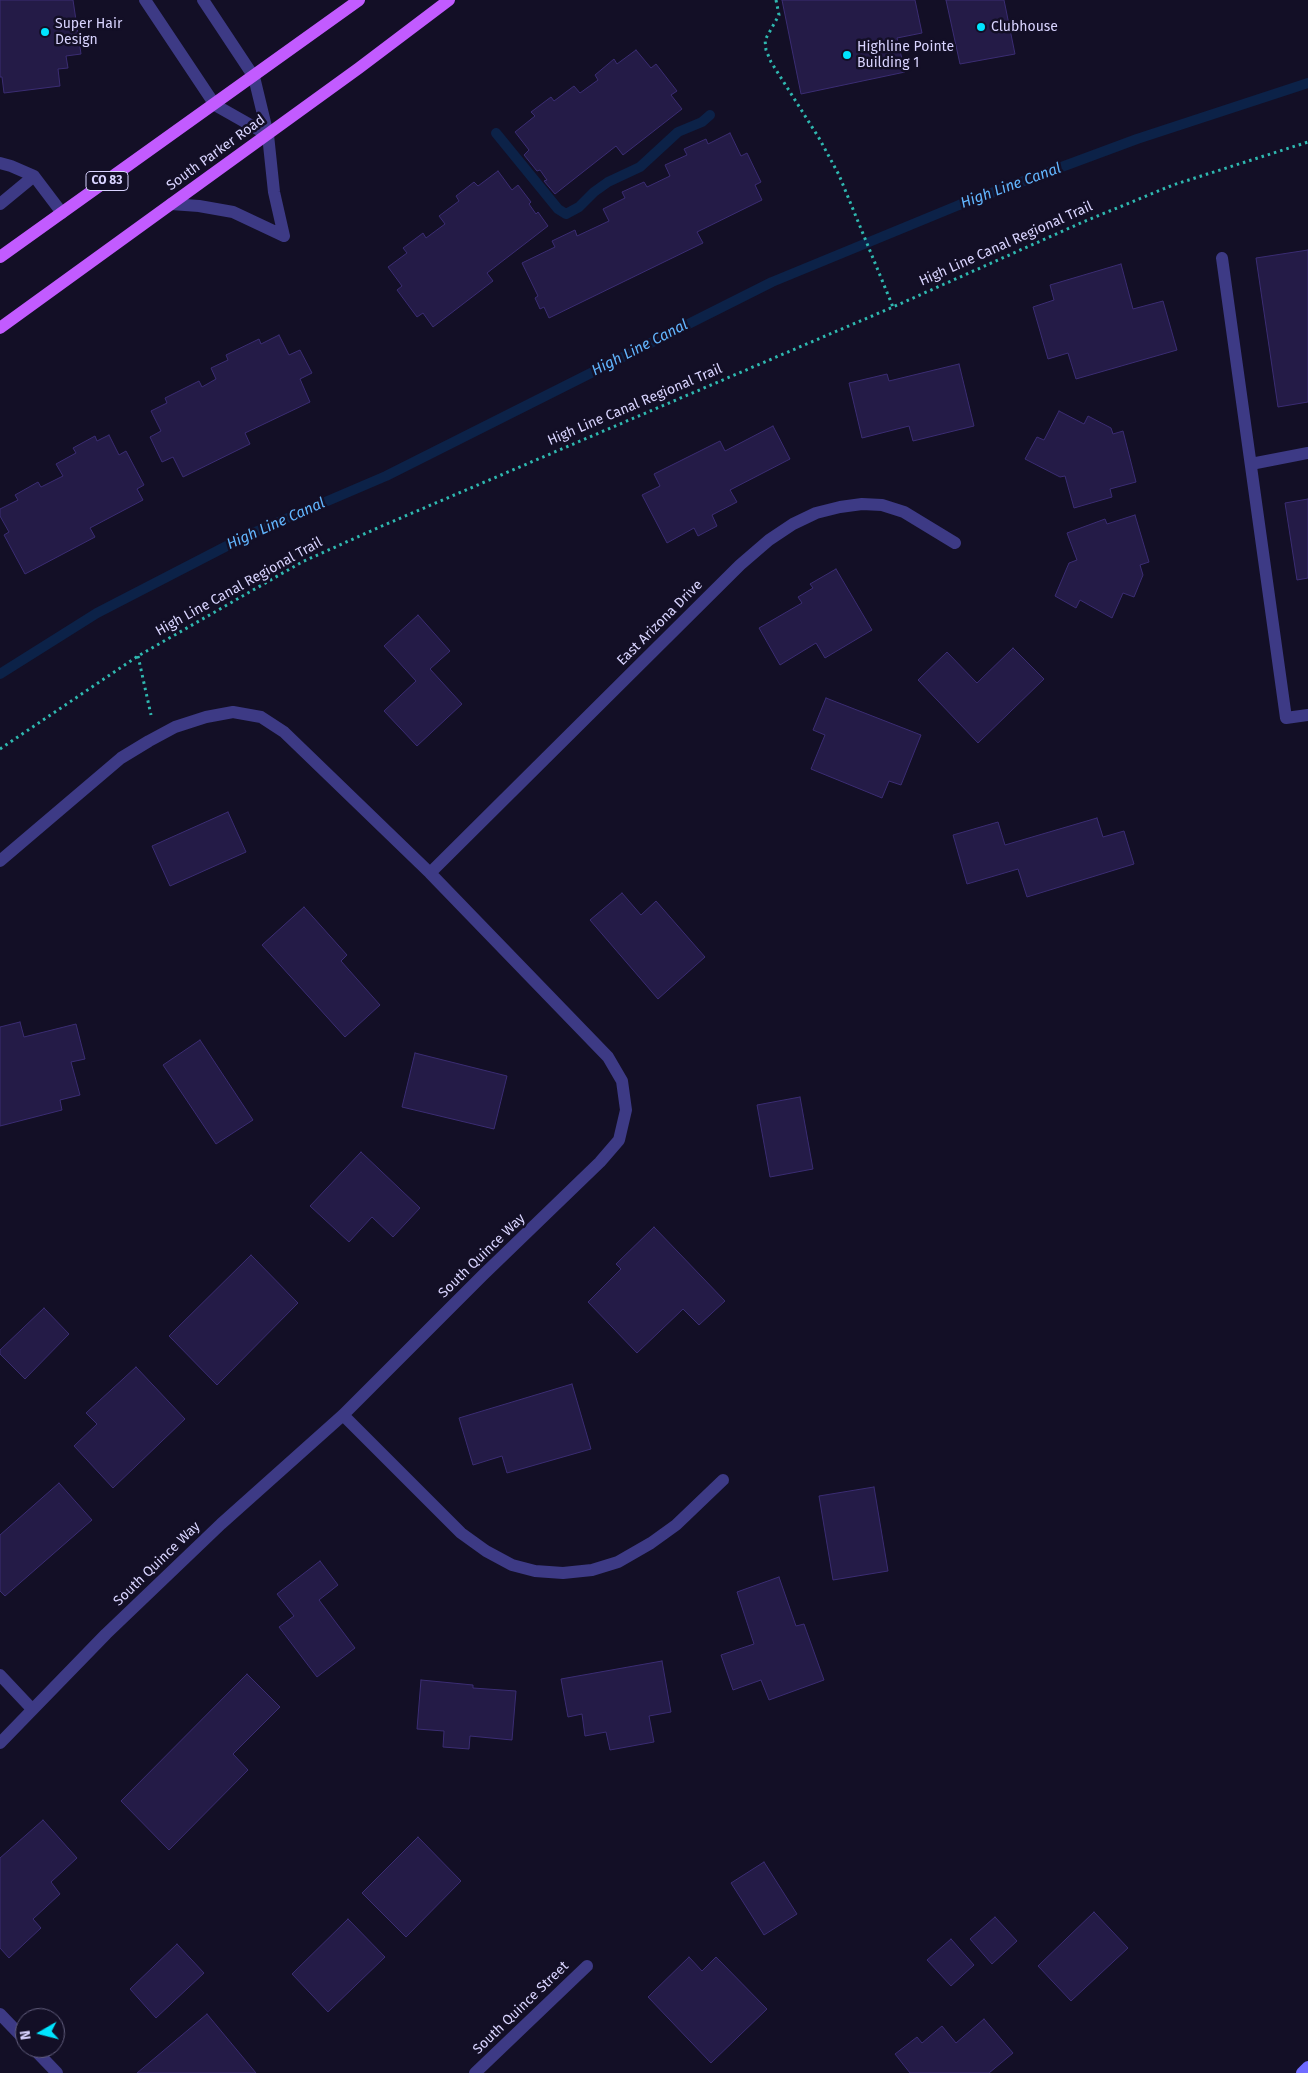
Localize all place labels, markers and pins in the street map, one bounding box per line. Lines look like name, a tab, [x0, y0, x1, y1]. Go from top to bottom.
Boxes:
place label: Super Hair Design	[55, 16, 122, 48]
place label: Clubhouse	[991, 19, 1058, 35]
marker: Clubhouse	[975, 21, 987, 33]
marker: Super Hair Design	[39, 26, 51, 38]
place label: Highline Pointe Building 1	[857, 39, 954, 72]
marker: Highline Pointe Building 1	[841, 49, 853, 61]

